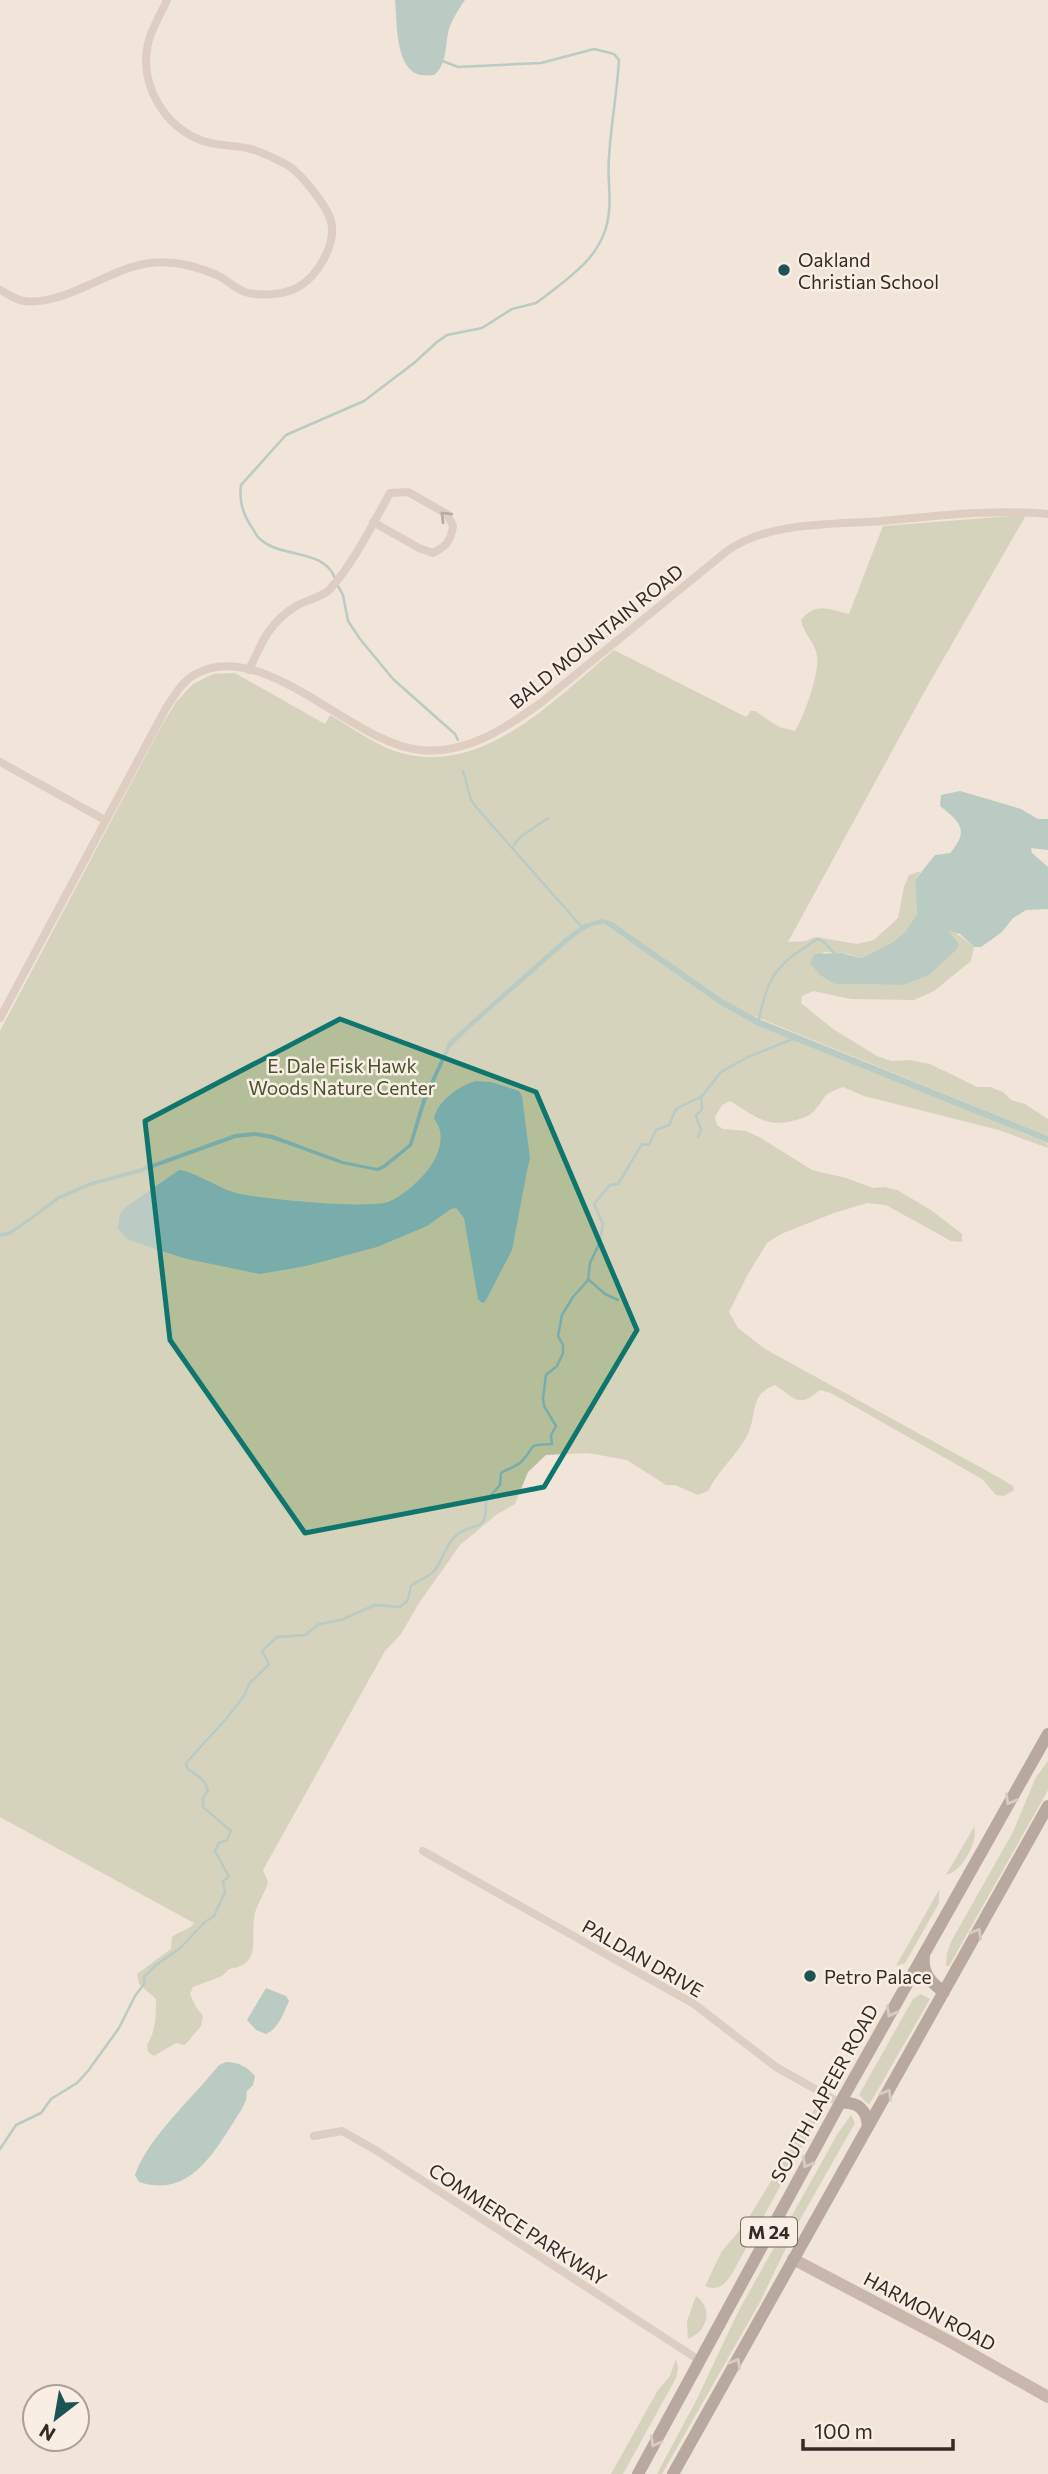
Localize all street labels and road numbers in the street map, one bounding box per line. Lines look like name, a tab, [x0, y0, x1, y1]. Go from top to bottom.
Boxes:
street label: BALD MOUNTAIN ROAD	[505, 559, 687, 713]
street label: PALDAN DRIVE	[578, 1914, 708, 2002]
street label: SOUTH LAPEER ROAD	[765, 2000, 883, 2186]
street label: COMMERCE PARKWAY	[425, 2158, 611, 2290]
road number: M 24	[741, 2218, 797, 2246]
street label: HARMON ROAD	[860, 2267, 1000, 2355]

